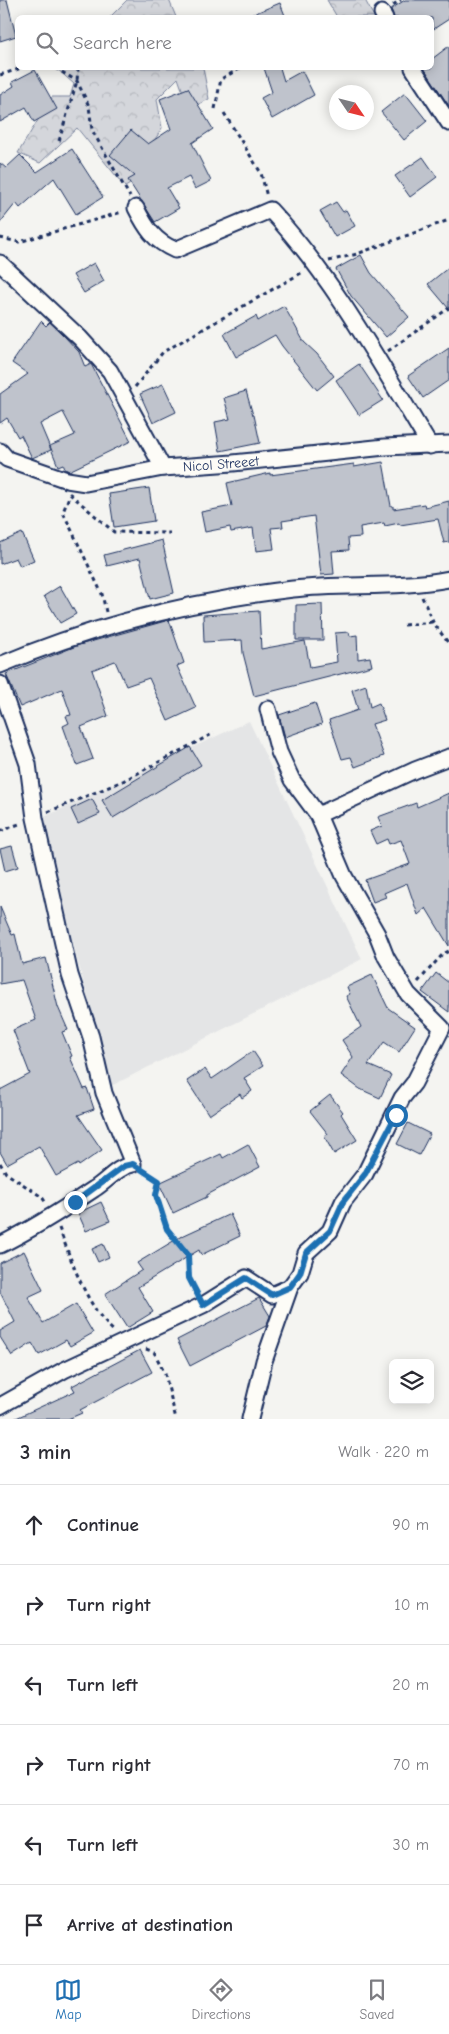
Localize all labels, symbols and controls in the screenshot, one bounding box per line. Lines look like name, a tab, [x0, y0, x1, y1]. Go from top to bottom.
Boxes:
search box	[15, 15, 434, 70]
icon: search	[33, 29, 61, 57]
text: Search here	[73, 32, 172, 54]
north arrow	[329, 85, 374, 130]
street label: Nicol Streeet	[182, 452, 261, 475]
route start	[385, 1104, 408, 1127]
route end	[64, 1191, 87, 1214]
map controls	[389, 1359, 434, 1404]
button: layers	[389, 1359, 434, 1404]
text: 3 min	[20, 1440, 71, 1464]
text: Walk · 220 m	[338, 1443, 429, 1461]
icon: ahead	[20, 1511, 48, 1539]
text: Continue	[67, 1514, 139, 1536]
text: 90 m	[392, 1516, 429, 1534]
icon: right	[20, 1591, 48, 1619]
text: Turn right	[67, 1594, 151, 1616]
text: 10 m	[394, 1596, 429, 1614]
icon: left	[20, 1671, 48, 1699]
text: Turn left	[67, 1674, 138, 1696]
text: 20 m	[392, 1676, 429, 1694]
icon: right	[20, 1751, 48, 1779]
text: Turn right	[67, 1754, 151, 1776]
text: 70 m	[393, 1756, 429, 1774]
icon: left	[20, 1831, 48, 1859]
text: Turn left	[67, 1834, 138, 1856]
text: 30 m	[393, 1836, 429, 1854]
icon: arrive	[20, 1911, 48, 1939]
text: Arrive at destination	[67, 1914, 233, 1936]
tab: Map	[54, 1976, 82, 2023]
tab: Directions	[191, 1976, 251, 2023]
tab: Saved	[360, 1976, 395, 2023]

